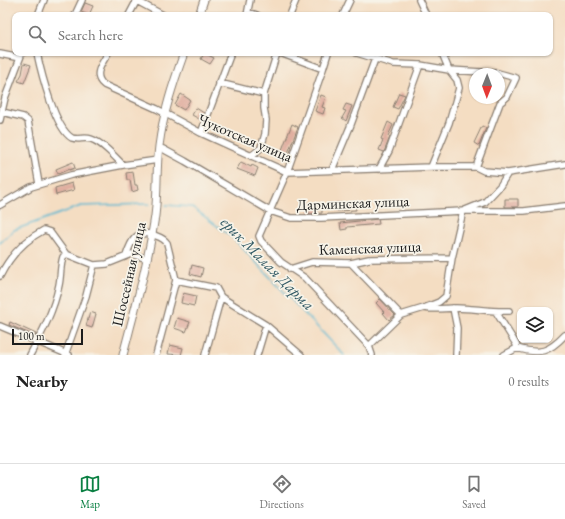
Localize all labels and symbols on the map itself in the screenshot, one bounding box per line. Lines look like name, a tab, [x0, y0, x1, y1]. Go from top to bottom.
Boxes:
north arrow	[469, 68, 505, 104]
street label: Чукотская улица	[195, 109, 295, 166]
street label: Дарминская улица	[296, 191, 410, 214]
water label: ерик Малая Дарма	[216, 212, 319, 315]
street label: Шоссейная улица	[107, 220, 150, 328]
street label: Каменская улица	[318, 236, 422, 259]
scale bar	[12, 327, 83, 346]

